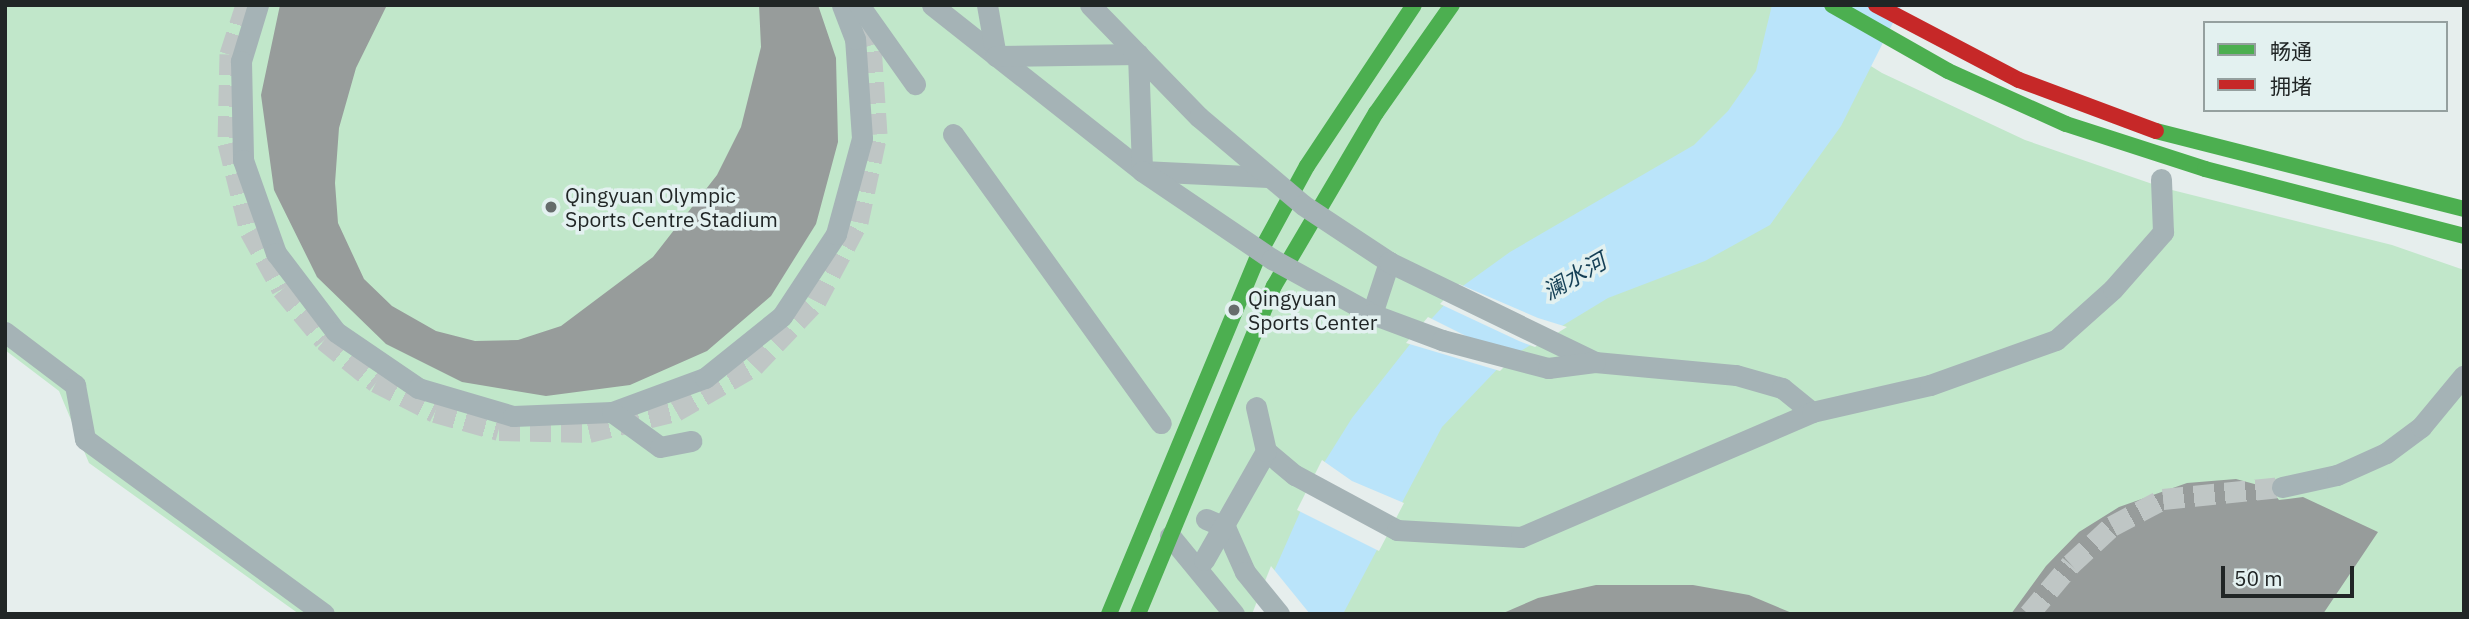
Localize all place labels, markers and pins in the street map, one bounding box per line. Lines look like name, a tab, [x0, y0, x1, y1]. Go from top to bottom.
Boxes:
place label: Qingyuan Olympic Sports Centre Stadium	[565, 182, 778, 232]
marker: Qingyuan Olympic Sports Centre Stadium	[543, 199, 559, 215]
place label: Qingyuan Sports Center	[1248, 285, 1378, 335]
marker: Qingyuan Sports Center	[1226, 302, 1242, 318]

